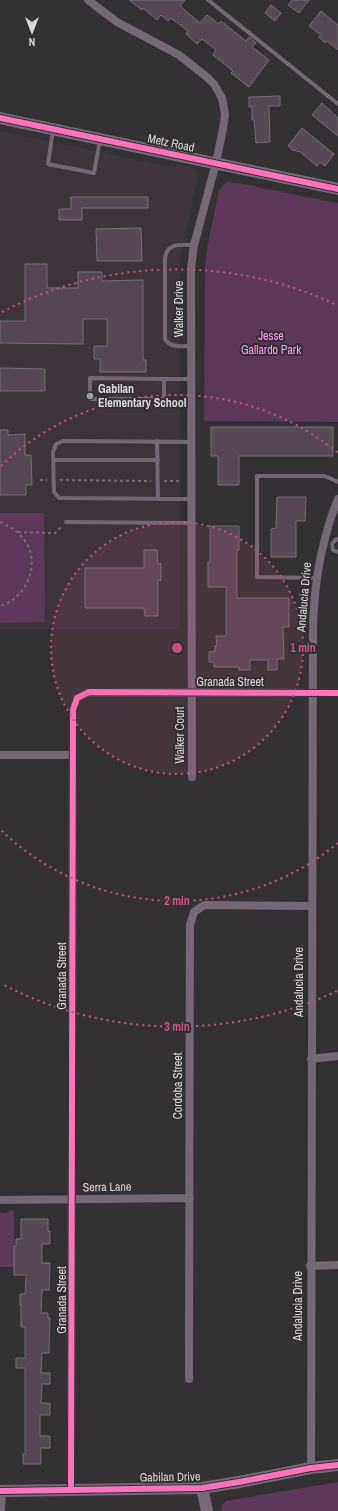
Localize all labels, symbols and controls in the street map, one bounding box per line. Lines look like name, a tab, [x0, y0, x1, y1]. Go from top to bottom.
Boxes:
north arrow	[12, 12, 52, 52]
text: N	[29, 35, 35, 49]
street label: Metz Road	[146, 130, 196, 156]
street label: Walker Drive	[171, 281, 187, 337]
park label: Jesse Gallardo Park	[241, 328, 301, 358]
place label: Gabilan Elementary School	[98, 381, 187, 411]
marker: Gabilan Elementary School	[85, 391, 95, 401]
street label: Andalucia Drive	[293, 561, 315, 634]
text: 1 min	[290, 640, 316, 656]
centre of rings	[170, 641, 184, 655]
street label: Granada Street	[196, 674, 264, 690]
street label: Walker Court	[172, 706, 188, 764]
text: 2 min	[164, 893, 190, 909]
street label: Granada Street	[54, 942, 70, 1010]
street label: Andalucia Drive	[291, 947, 307, 1018]
text: 3 min	[164, 1019, 190, 1035]
street label: Cordoba Street	[170, 1052, 186, 1119]
street label: Serra Lane	[83, 1179, 131, 1195]
street label: Granada Street	[54, 1266, 70, 1334]
street label: Andalucia Drive	[290, 1271, 306, 1342]
street label: Gabilan Drive	[140, 1468, 200, 1486]

